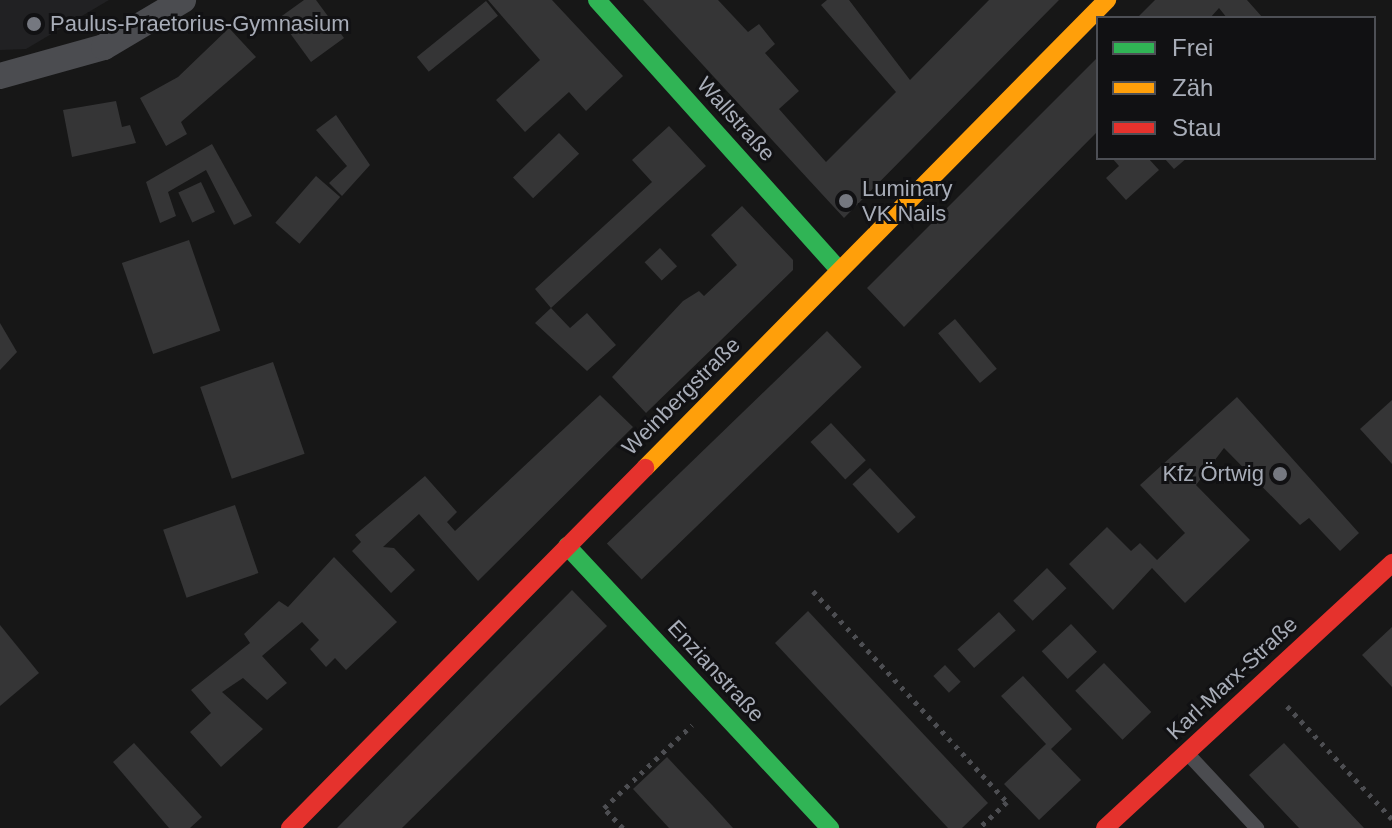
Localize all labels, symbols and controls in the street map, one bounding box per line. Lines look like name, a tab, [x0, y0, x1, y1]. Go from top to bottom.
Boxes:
place label: Paulus-Praetorius-Gymnasium	[50, 11, 350, 37]
marker: Paulus-Praetorius-Gymnasium	[25, 15, 43, 33]
legend	[1096, 16, 1376, 160]
text: Frei	[1172, 34, 1213, 61]
street label: Wallstraße	[691, 71, 781, 167]
text: Zäh	[1172, 74, 1213, 101]
text: Stau	[1172, 114, 1221, 141]
place label: Luminary VK Nails	[862, 175, 952, 226]
marker: Luminary VK Nails	[837, 192, 855, 210]
street label: Weinbergstraße	[616, 331, 746, 461]
place label: Kfz Örtwig	[1163, 461, 1264, 487]
marker: Kfz Örtwig	[1271, 465, 1289, 483]
street label: Karl-Marx-Straße	[1161, 611, 1303, 745]
street label: Enzianstraße	[662, 615, 770, 727]

